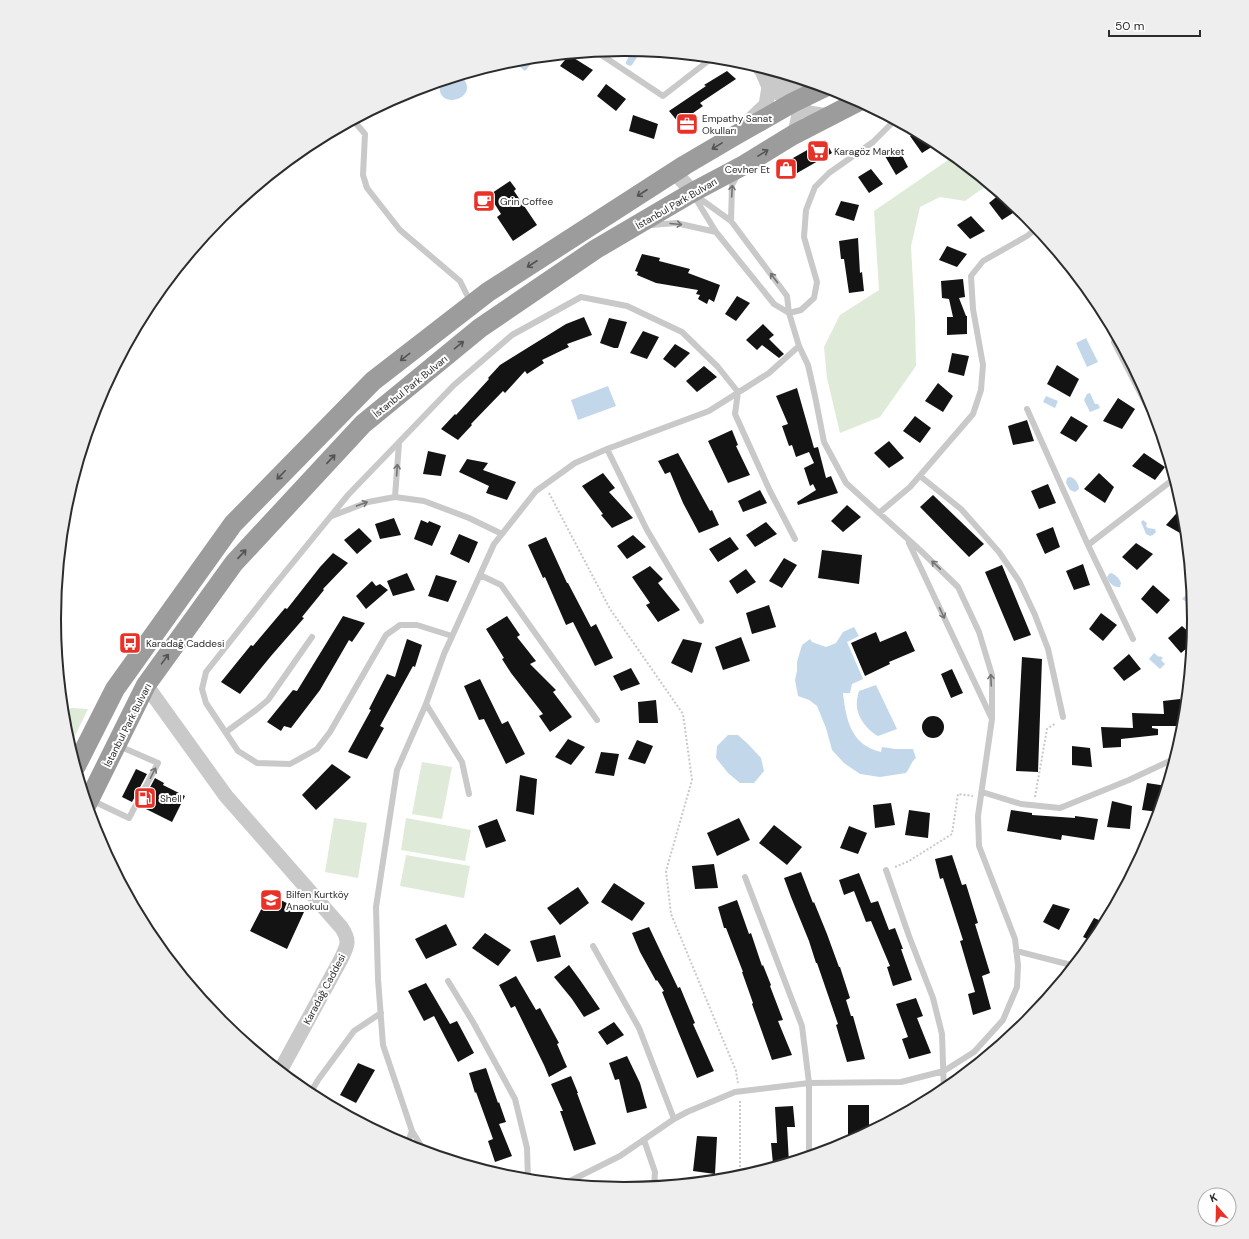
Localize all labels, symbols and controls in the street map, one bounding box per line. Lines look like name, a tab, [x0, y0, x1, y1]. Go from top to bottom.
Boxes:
scale bar	[1109, 12, 1200, 38]
text: 50 m	[1115, 18, 1144, 34]
office icon: Empathy Sanat Okulları	[674, 111, 700, 137]
place label: Empathy Sanat Okulları	[702, 112, 772, 137]
supermarket icon: Karagöz Market	[805, 138, 831, 164]
one-way arrow	[712, 142, 723, 150]
place label: Karagöz Market	[834, 145, 904, 158]
one-way arrow	[757, 148, 769, 156]
shop icon: Cevher Et	[773, 156, 799, 182]
place label: Cevher Et	[725, 163, 770, 176]
street label: İstanbul Park Bulvarı	[633, 175, 719, 232]
one-way arrow	[728, 185, 736, 198]
cafe icon: Grin Coffee	[471, 188, 497, 214]
one-way arrow	[637, 189, 648, 197]
place label: Grin Coffee	[500, 195, 553, 208]
one-way arrow	[669, 220, 682, 228]
one-way arrow	[526, 260, 538, 268]
one-way arrow	[770, 273, 778, 284]
one-way arrow	[454, 341, 464, 350]
street label: İstanbul Park Bulvarı	[371, 352, 450, 420]
one-way arrow	[399, 352, 410, 361]
one-way arrow	[326, 454, 335, 464]
one-way arrow	[393, 464, 400, 477]
one-way arrow	[276, 470, 286, 480]
one-way arrow	[356, 500, 368, 508]
one-way arrow	[237, 549, 247, 559]
one-way arrow	[931, 561, 941, 570]
one-way arrow	[939, 606, 946, 618]
bus stop icon: Karadağ Caddesi	[117, 630, 143, 656]
place label: Karadağ Caddesi	[146, 637, 224, 650]
one-way arrow	[161, 654, 169, 665]
one-way arrow	[988, 674, 995, 687]
street label: İstanbul Park Bulvarı	[101, 681, 154, 769]
one-way arrow	[149, 767, 157, 779]
fuel station icon: Shell	[132, 785, 158, 811]
place label: Shell	[160, 792, 182, 805]
school or university icon: Bilfen Kurtköy Anaokulu	[258, 887, 284, 913]
place label: Bilfen Kurtköy Anaokulu	[286, 888, 349, 913]
street label: Karadağ Caddesi	[300, 952, 349, 1027]
north arrow	[1197, 1187, 1237, 1227]
text: K	[1208, 1190, 1219, 1205]

